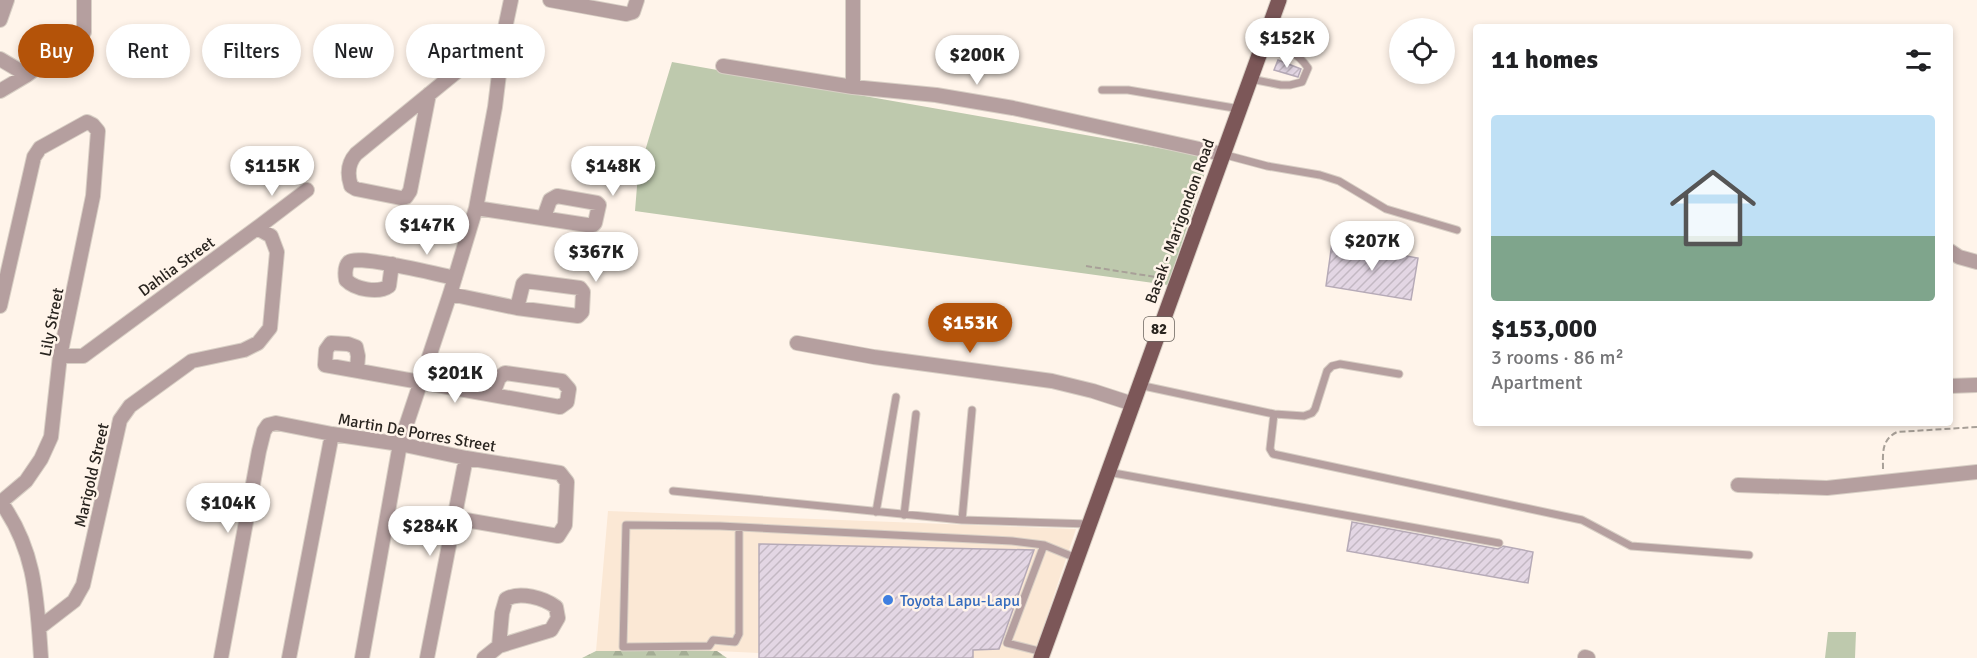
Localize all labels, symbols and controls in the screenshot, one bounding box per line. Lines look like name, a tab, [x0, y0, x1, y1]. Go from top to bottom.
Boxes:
pin: $152K	[1245, 18, 1329, 69]
map controls	[1389, 18, 1455, 84]
button: locate	[1389, 18, 1455, 84]
chip: Buy	[18, 24, 94, 78]
chip: Rent	[106, 24, 190, 78]
chip: Filters	[202, 24, 301, 78]
chip: New	[313, 24, 394, 78]
chip: Apartment	[406, 24, 545, 78]
text: $152K	[1259, 25, 1315, 50]
pin: $200K	[935, 35, 1019, 86]
text: $200K	[949, 42, 1005, 67]
text: 11 homes	[1491, 44, 1598, 76]
icon: filters	[1902, 44, 1935, 77]
street label: Basak - Marigondon Road	[1141, 136, 1219, 306]
pin: $115K	[230, 146, 314, 197]
pin: $148K	[571, 146, 655, 197]
text: $115K	[244, 153, 300, 178]
text: $148K	[585, 153, 641, 178]
icon: home	[1659, 154, 1767, 262]
pin: $147K	[385, 205, 469, 256]
text: $147K	[399, 212, 455, 237]
pin: $207K	[1330, 221, 1414, 272]
text: $207K	[1344, 228, 1400, 253]
street label: Dahlia Street	[135, 232, 219, 301]
pin: $367K	[554, 232, 638, 283]
text: $367K	[568, 239, 624, 264]
street label: Lily Street	[36, 286, 69, 358]
pin: $153K	[928, 303, 1012, 354]
text: $153K	[942, 310, 998, 335]
text: $153,000	[1491, 313, 1597, 345]
road number: 82	[1144, 317, 1174, 341]
text: 3 rooms · 86 m²	[1491, 345, 1624, 370]
pin: $201K	[413, 353, 497, 404]
text: $201K	[427, 360, 483, 385]
text: Apartment	[1491, 370, 1583, 395]
street label: Martin De Porres Street	[336, 409, 498, 457]
street label: Marigold Street	[70, 421, 114, 529]
pin: $104K	[186, 483, 270, 534]
text: $104K	[200, 490, 256, 515]
pin: $284K	[388, 506, 472, 557]
text: $284K	[402, 513, 458, 538]
place label: Toyota Lapu-Lapu	[900, 591, 1020, 611]
marker: Toyota Lapu-Lapu	[881, 593, 895, 607]

